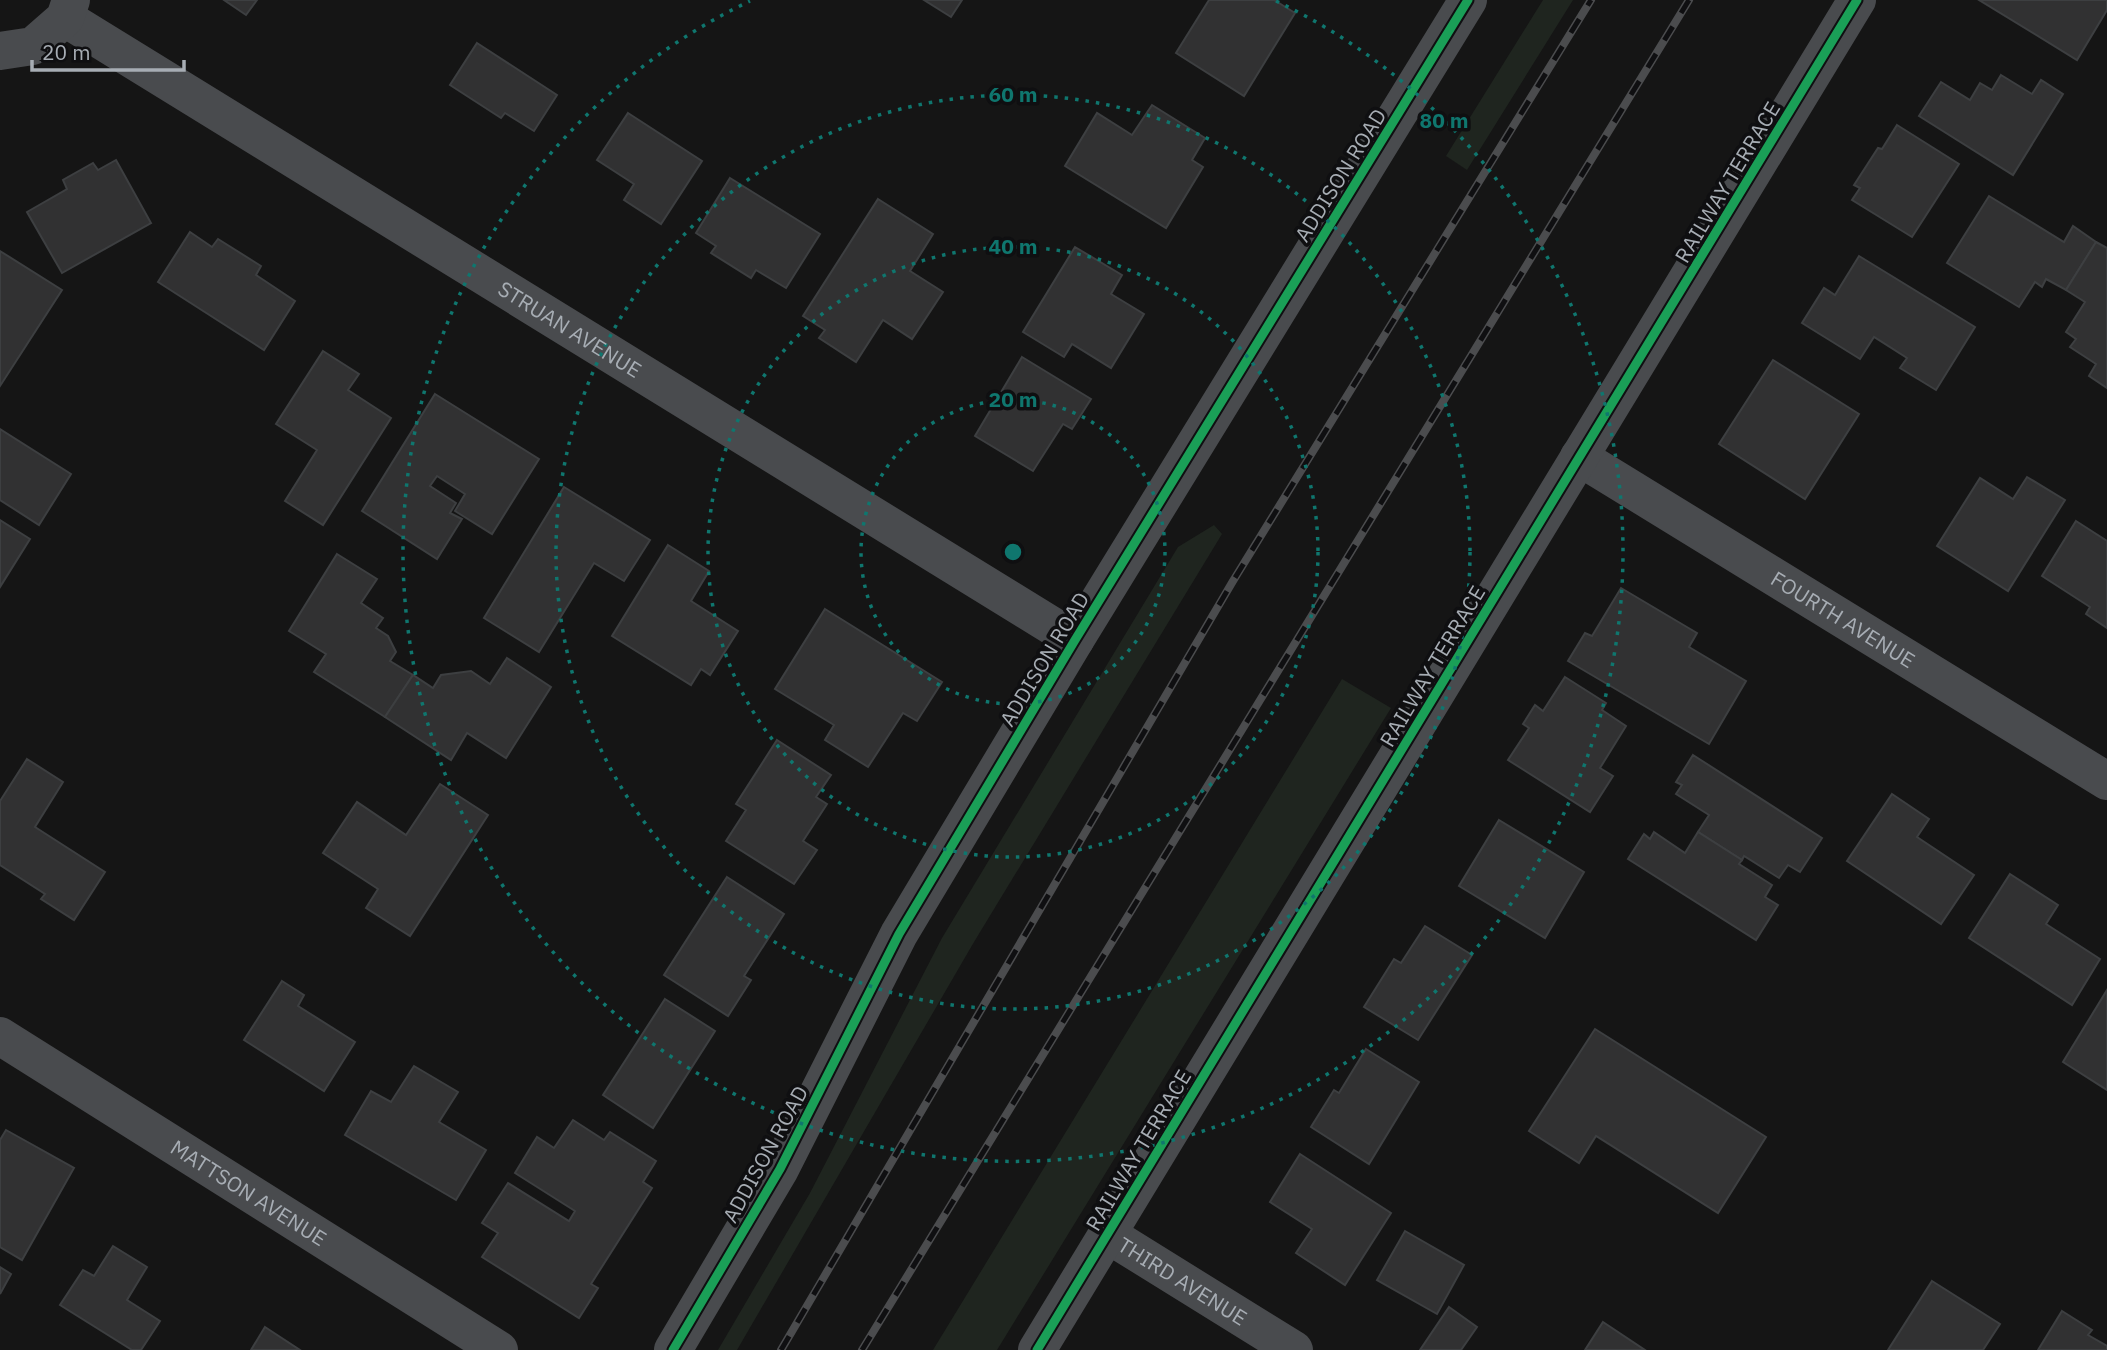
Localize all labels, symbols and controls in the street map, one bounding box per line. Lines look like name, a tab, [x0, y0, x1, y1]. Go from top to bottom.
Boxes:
scale bar	[32, 28, 184, 72]
text: 20 m	[42, 38, 91, 66]
text: 60 m	[989, 80, 1037, 108]
street label: RAILWAY TERRACE	[1668, 96, 1786, 268]
street label: ADDISON ROAD	[1288, 103, 1392, 247]
text: 80 m	[1420, 106, 1468, 134]
text: 40 m	[989, 232, 1037, 260]
street label: STRUAN AVENUE	[493, 274, 647, 384]
text: 20 m	[989, 385, 1037, 413]
centre of rings	[1001, 540, 1025, 564]
street label: FOURTH AVENUE	[1766, 564, 1921, 674]
street label: RAILWAY TERRACE	[1373, 580, 1491, 752]
street label: ADDISON ROAD	[993, 587, 1095, 731]
street label: RAILWAY TERRACE	[1079, 1064, 1197, 1236]
street label: ADDISON ROAD	[716, 1081, 814, 1227]
street label: MATTSON AVENUE	[165, 1133, 332, 1252]
street label: THIRD AVENUE	[1113, 1230, 1252, 1332]

